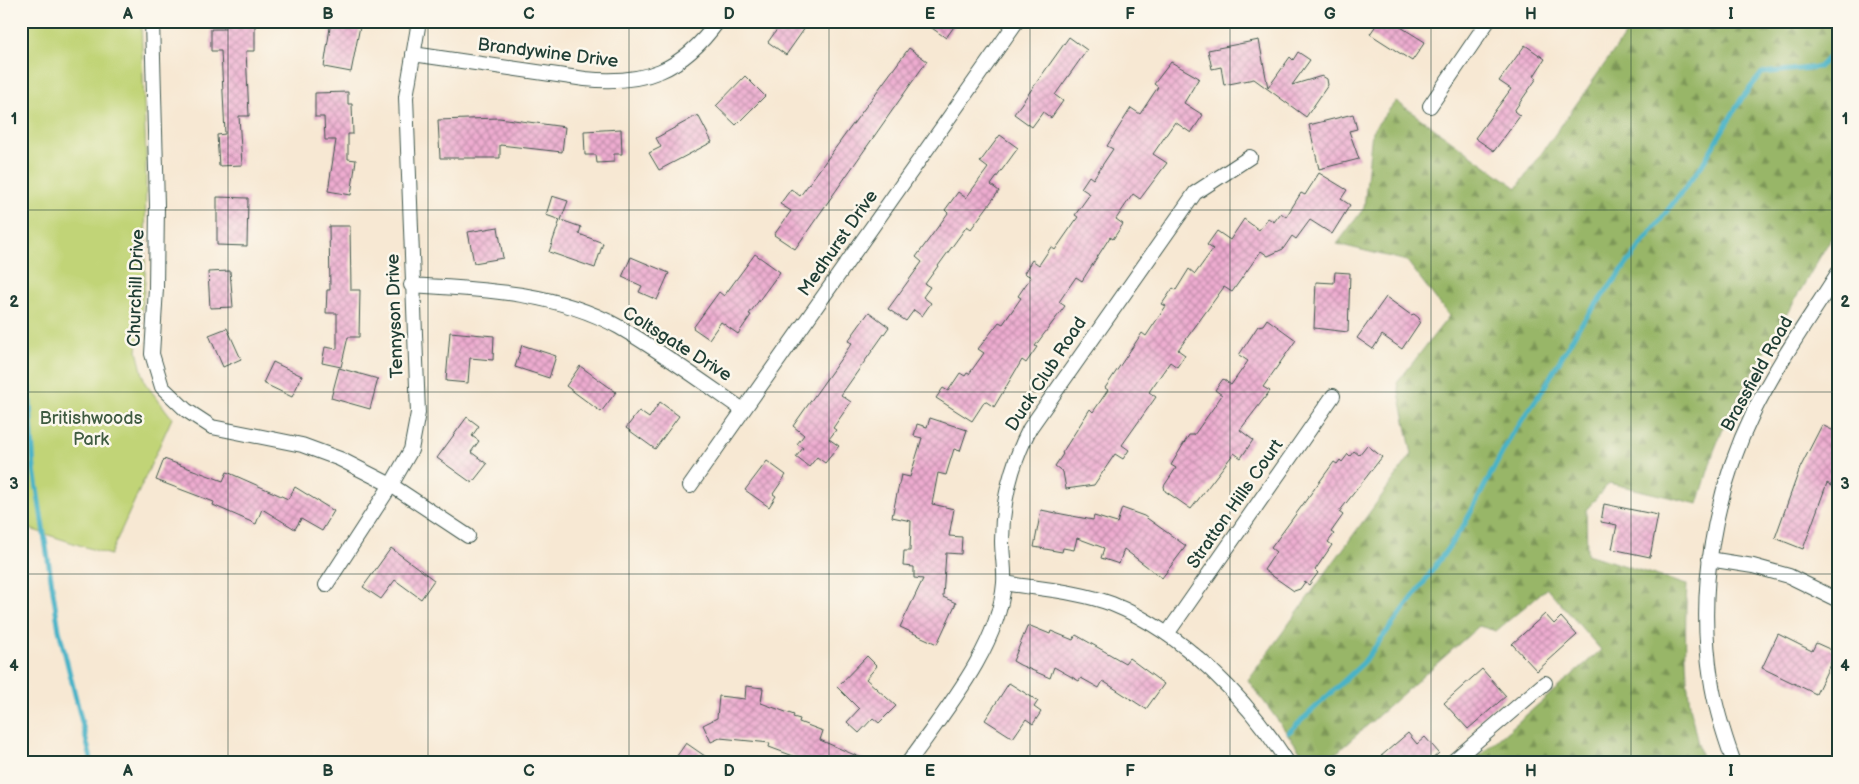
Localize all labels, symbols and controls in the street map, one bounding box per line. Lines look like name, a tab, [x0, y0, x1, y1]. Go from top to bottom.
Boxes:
text: A	[122, 5, 133, 24]
text: B	[322, 5, 334, 24]
text: C	[523, 5, 535, 24]
text: D	[723, 5, 735, 24]
text: E	[925, 5, 935, 24]
text: F	[1125, 5, 1135, 24]
text: G	[1324, 5, 1336, 24]
text: H	[1525, 5, 1537, 24]
text: I	[1728, 5, 1734, 24]
street label: Brandywine Drive	[476, 34, 620, 72]
text: 1	[11, 110, 17, 129]
text: 1	[1842, 110, 1848, 129]
street label: Medhurst Drive	[794, 186, 882, 300]
street label: Churchill Drive	[123, 228, 149, 347]
street label: Tennyson Drive	[382, 253, 408, 378]
text: 2	[9, 293, 19, 312]
text: 2	[1840, 293, 1850, 312]
street label: Coltsgate Drive	[619, 302, 736, 386]
street label: Duck Club Road	[1001, 313, 1091, 435]
street label: Brassfield Road	[1717, 313, 1797, 435]
park label: Britishwoods Park	[39, 408, 143, 450]
street label: Stratton Hills Court	[1183, 435, 1288, 573]
text: 3	[9, 475, 19, 494]
text: 3	[1840, 475, 1850, 494]
text: 4	[9, 657, 19, 676]
text: 4	[1840, 657, 1850, 676]
text: A	[122, 762, 133, 781]
text: B	[322, 762, 334, 781]
text: C	[523, 762, 535, 781]
text: D	[723, 762, 735, 781]
text: E	[925, 762, 935, 781]
text: F	[1125, 762, 1135, 781]
text: G	[1324, 762, 1336, 781]
text: H	[1525, 762, 1537, 781]
text: I	[1728, 762, 1734, 781]

